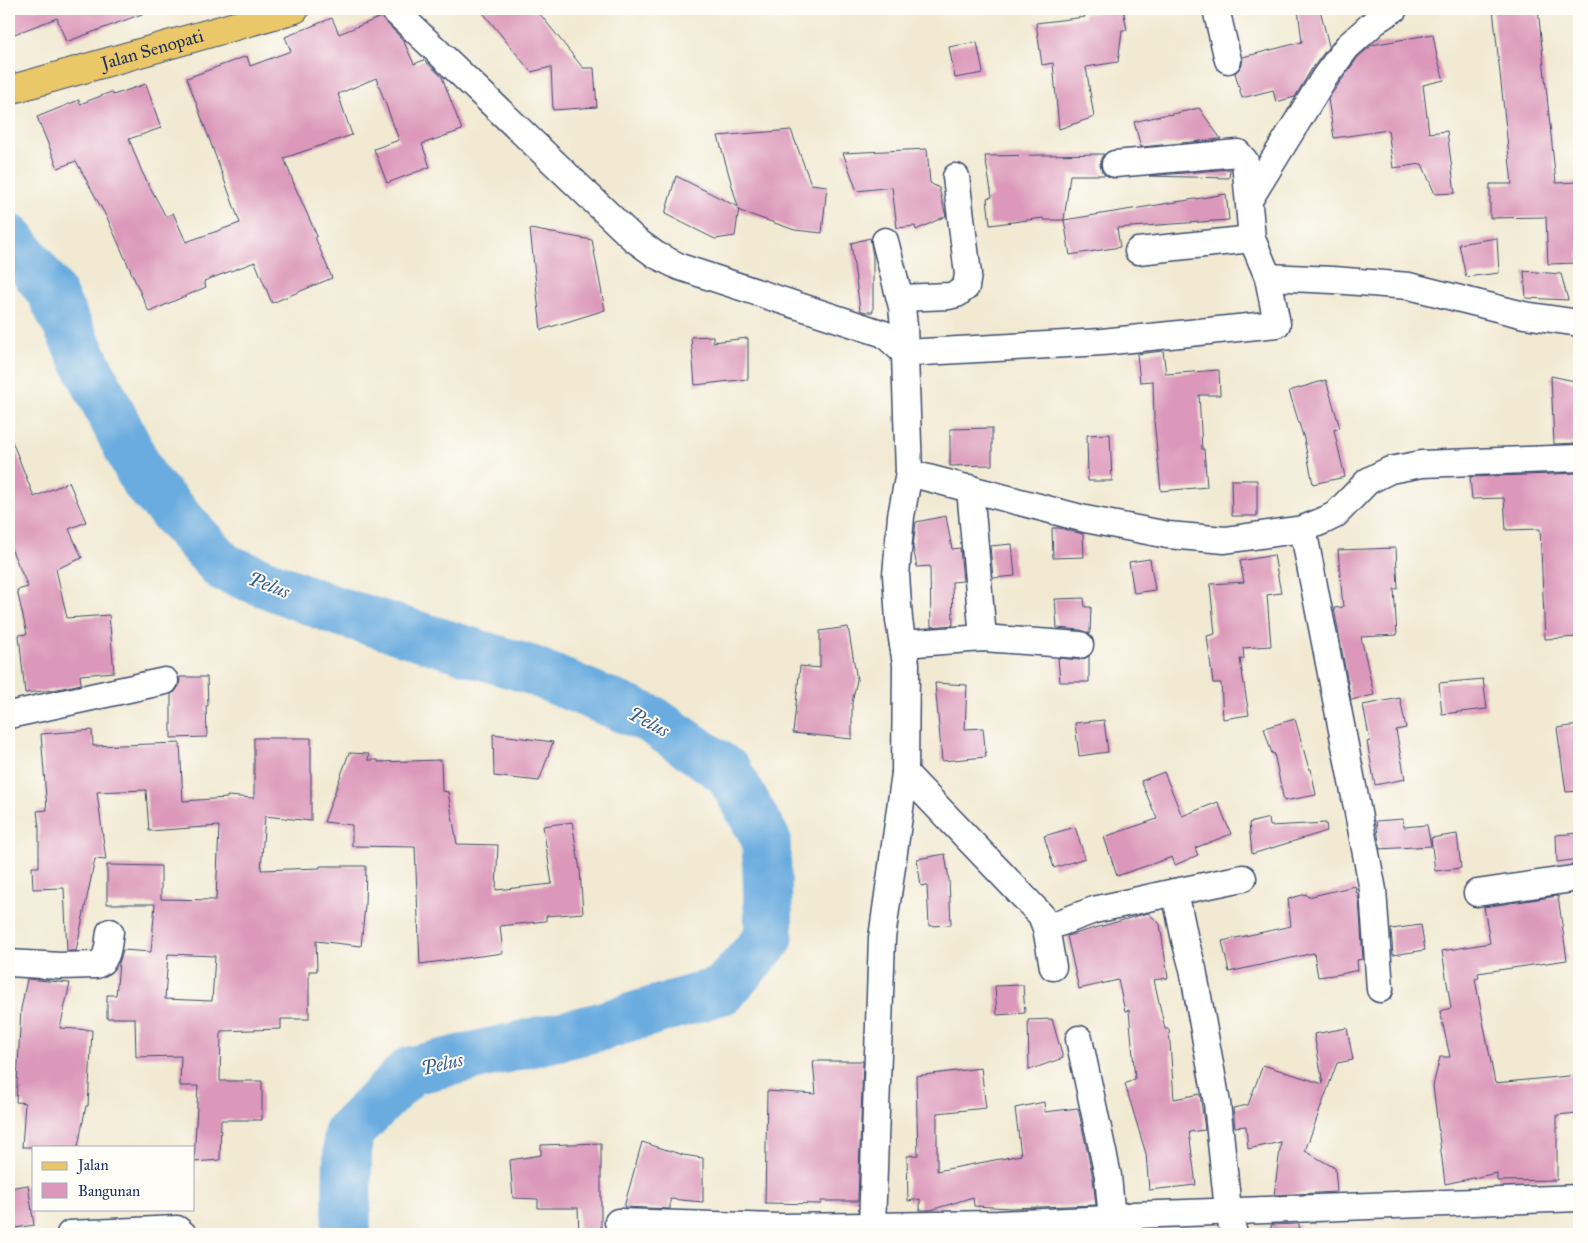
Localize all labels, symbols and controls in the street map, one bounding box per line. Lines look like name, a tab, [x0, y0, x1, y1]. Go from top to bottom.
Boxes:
street label: Jalan Senopati	[97, 24, 206, 76]
water label: Pelus	[245, 567, 293, 603]
water label: Pelus	[625, 702, 673, 742]
water label: Pelus	[419, 1048, 466, 1080]
legend	[32, 1146, 195, 1210]
text: Jalan	[76, 1156, 109, 1175]
text: Bangunan	[78, 1182, 140, 1200]

